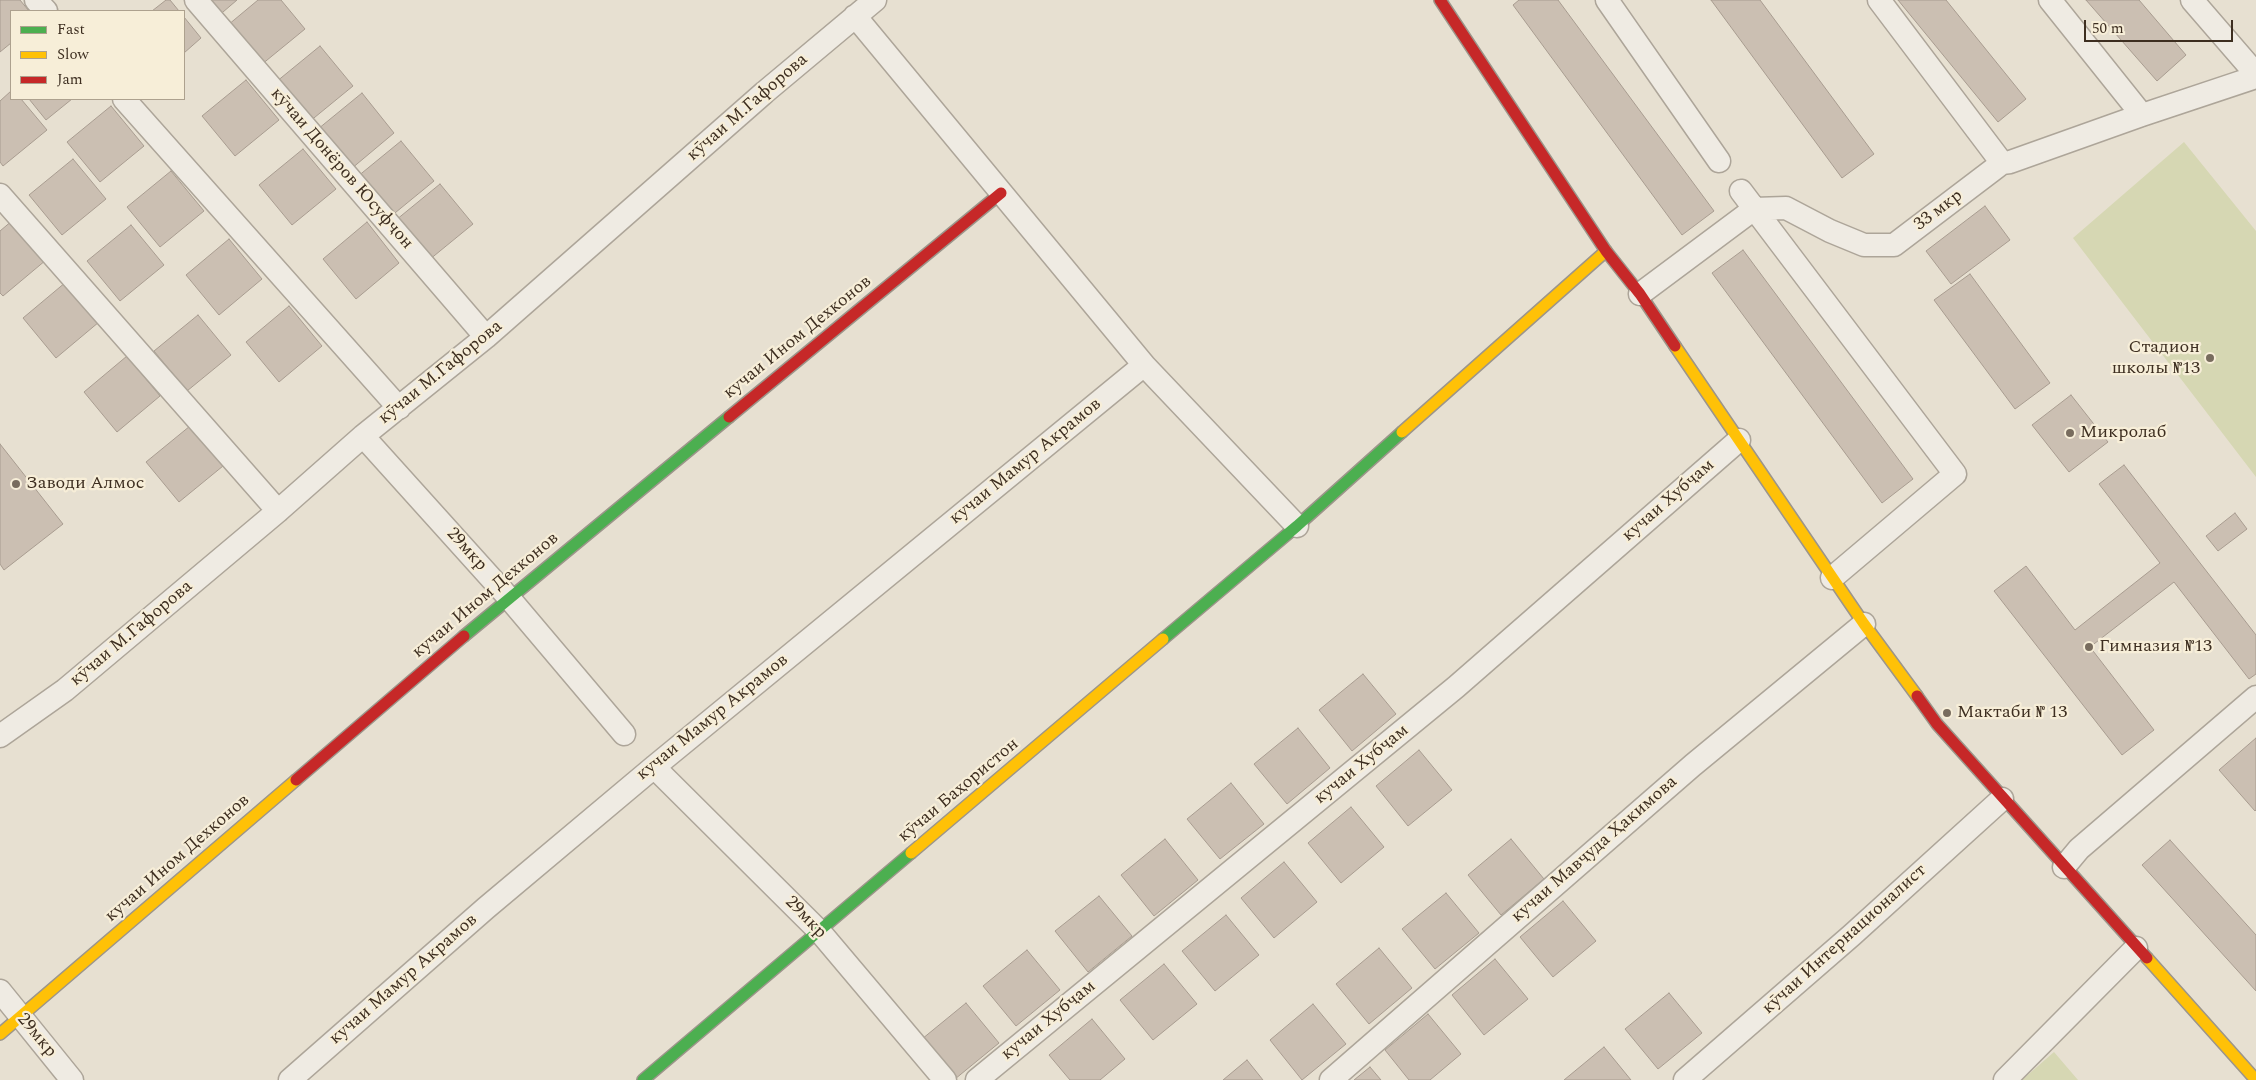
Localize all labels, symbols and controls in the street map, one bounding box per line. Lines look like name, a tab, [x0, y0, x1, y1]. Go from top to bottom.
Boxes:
legend	[10, 10, 185, 100]
scale bar	[2086, 10, 2235, 42]
text: 50 m	[2092, 17, 2124, 40]
text: Fast	[57, 18, 85, 41]
text: Slow	[57, 43, 89, 66]
street label: кӯчаи М.Гафорова	[683, 50, 813, 166]
text: Jam	[57, 68, 83, 91]
street label: кӯчаи Донёров Юсуфҷон	[265, 84, 417, 254]
street label: 33 мкр	[1910, 186, 1968, 236]
street label: кучаи Ином Дехконов	[720, 272, 876, 404]
street label: кӯчаи М.Гафорова	[375, 316, 507, 430]
place label: Стадион школы №13	[2112, 337, 2200, 379]
marker: Стадион школы №13	[2204, 352, 2216, 364]
street label: кучаи Мамур Акрамов	[946, 394, 1106, 530]
place label: Микролаб	[2080, 422, 2166, 444]
marker: Микролаб	[2064, 427, 2076, 439]
street label: кучаи Хубҷам	[1618, 455, 1720, 547]
place label: Заводи Алмос	[26, 473, 144, 495]
marker: Заводи Алмос	[10, 478, 22, 490]
street label: 29мкр	[441, 524, 491, 576]
street label: кучаи Ином Дехконов	[409, 529, 563, 663]
street label: кӯчаи М.Гафорова	[66, 576, 198, 692]
place label: Гимназия №13	[2099, 636, 2212, 658]
marker: Гимназия №13	[2083, 641, 2095, 653]
street label: кучаи Мамур Акрамов	[633, 650, 793, 786]
place label: Мактаби № 13	[1957, 702, 2067, 724]
marker: Мактаби № 13	[1941, 707, 1953, 719]
street label: кучаи Хубҷам	[1310, 720, 1414, 810]
street label: кӯчаи Баҳористон	[894, 734, 1024, 848]
street label: кучаи Мавҷуда Ҳакимова	[1507, 772, 1683, 928]
street label: кучаи Ином Дехконов	[101, 790, 255, 928]
street label: кӯчаи Интернационалист	[1758, 860, 1932, 1020]
street label: 29мкр	[780, 892, 830, 944]
street label: кучаи Мамур Акрамов	[326, 910, 482, 1050]
street label: кучаи Хубҷам	[997, 976, 1101, 1066]
street label: 29мкр	[11, 1010, 61, 1062]

